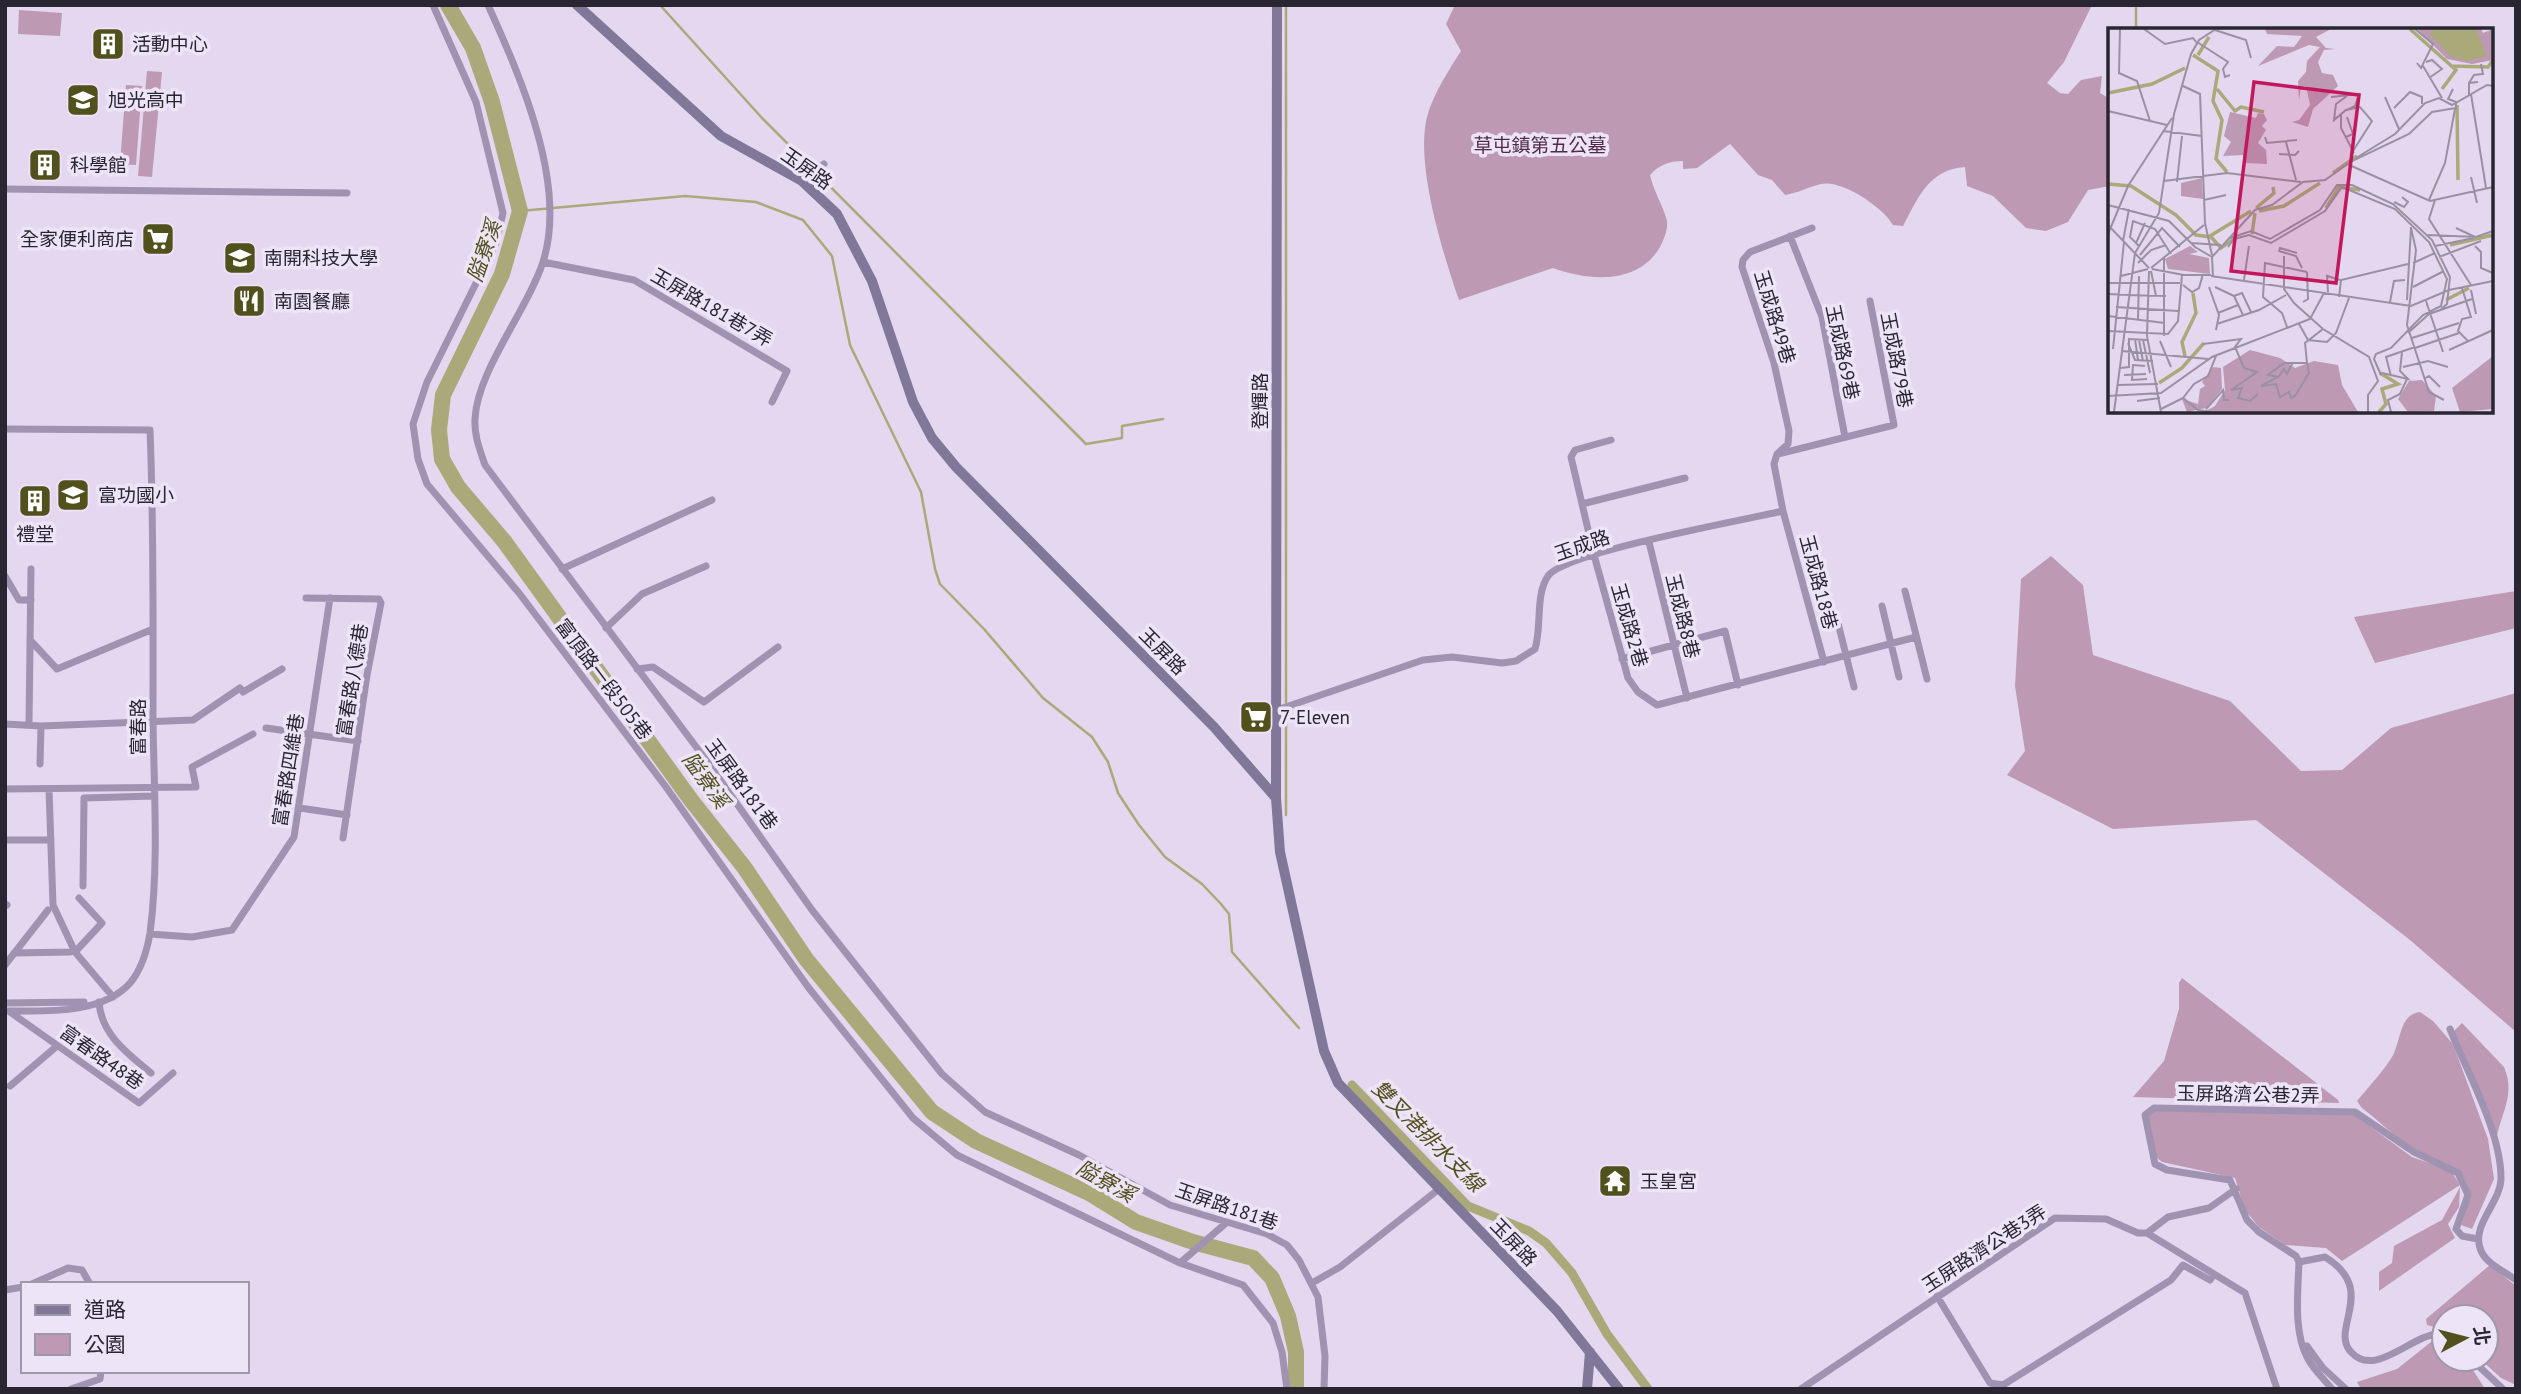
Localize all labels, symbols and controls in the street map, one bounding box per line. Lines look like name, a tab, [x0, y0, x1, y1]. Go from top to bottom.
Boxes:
building icon: 活動中心	[89, 25, 127, 63]
inset map	[2108, 28, 2493, 413]
place label: 活動中心	[132, 32, 208, 56]
school or university icon: 旭光高中	[64, 81, 102, 119]
place label: 旭光高中	[108, 88, 184, 112]
park label: 草屯鎮第五公墓	[1473, 133, 1607, 157]
street label: 玉屏路	[777, 142, 837, 194]
building icon: 科學館	[26, 146, 64, 184]
place label: 科學館	[70, 153, 127, 177]
water label: 隘寮溪	[461, 214, 508, 285]
supermarket icon: 全家便利商店	[139, 220, 177, 258]
place label: 全家便利商店	[20, 227, 134, 251]
school or university icon: 南開科技大學	[221, 239, 259, 277]
place label: 南開科技大學	[264, 246, 378, 270]
street label: 玉屏路181巷7弄	[647, 263, 777, 351]
street label: 玉成路49巷	[1749, 267, 1801, 367]
restaurant icon: 南園餐廳	[230, 282, 268, 320]
place label: 南園餐廳	[274, 289, 350, 313]
street label: 玉成路69巷	[1821, 302, 1865, 402]
street label: 玉成路79巷	[1876, 310, 1918, 410]
street label: 登輝路	[1248, 372, 1272, 430]
school or university icon: 富功國小	[54, 476, 92, 514]
building icon: 禮堂	[16, 482, 54, 520]
place label: 富功國小	[98, 483, 174, 507]
place label: 禮堂	[16, 522, 54, 546]
street label: 玉成路	[1551, 524, 1613, 566]
street label: 玉成路18巷	[1795, 532, 1843, 632]
street label: 玉成路8巷	[1661, 571, 1705, 661]
street label: 玉成路2巷	[1607, 580, 1653, 670]
street label: 富頂路一段505巷	[551, 614, 657, 744]
street label: 富春路八德巷	[331, 622, 373, 738]
street label: 玉屏路	[1134, 622, 1192, 680]
street label: 富春路	[126, 698, 150, 756]
supermarket icon: 7-Eleven	[1237, 698, 1275, 736]
place label: 7-Eleven	[1280, 705, 1350, 729]
street label: 富春路四維巷	[267, 712, 309, 828]
street label: 玉屏路181巷	[701, 734, 783, 834]
water label: 隘寮溪	[677, 747, 737, 816]
street label: 富春路48巷	[56, 1019, 148, 1095]
water label: 雙叉港排水支線	[1366, 1074, 1491, 1199]
street label: 玉屏路濟公巷2弄	[2176, 1081, 2320, 1107]
water label: 隘寮溪	[1072, 1154, 1143, 1210]
temple icon: 玉皇宮	[1596, 1162, 1634, 1200]
place label: 玉皇宮	[1640, 1169, 1697, 1193]
street label: 玉屏路181巷	[1172, 1177, 1282, 1235]
street label: 玉屏路濟公巷3弄	[1917, 1199, 2051, 1297]
street label: 玉屏路	[1486, 1213, 1542, 1271]
legend	[21, 1282, 248, 1373]
text: 道路	[84, 1296, 126, 1323]
north arrow	[2430, 1303, 2500, 1373]
text: 北	[2469, 1325, 2495, 1347]
text: 公園	[84, 1331, 126, 1358]

